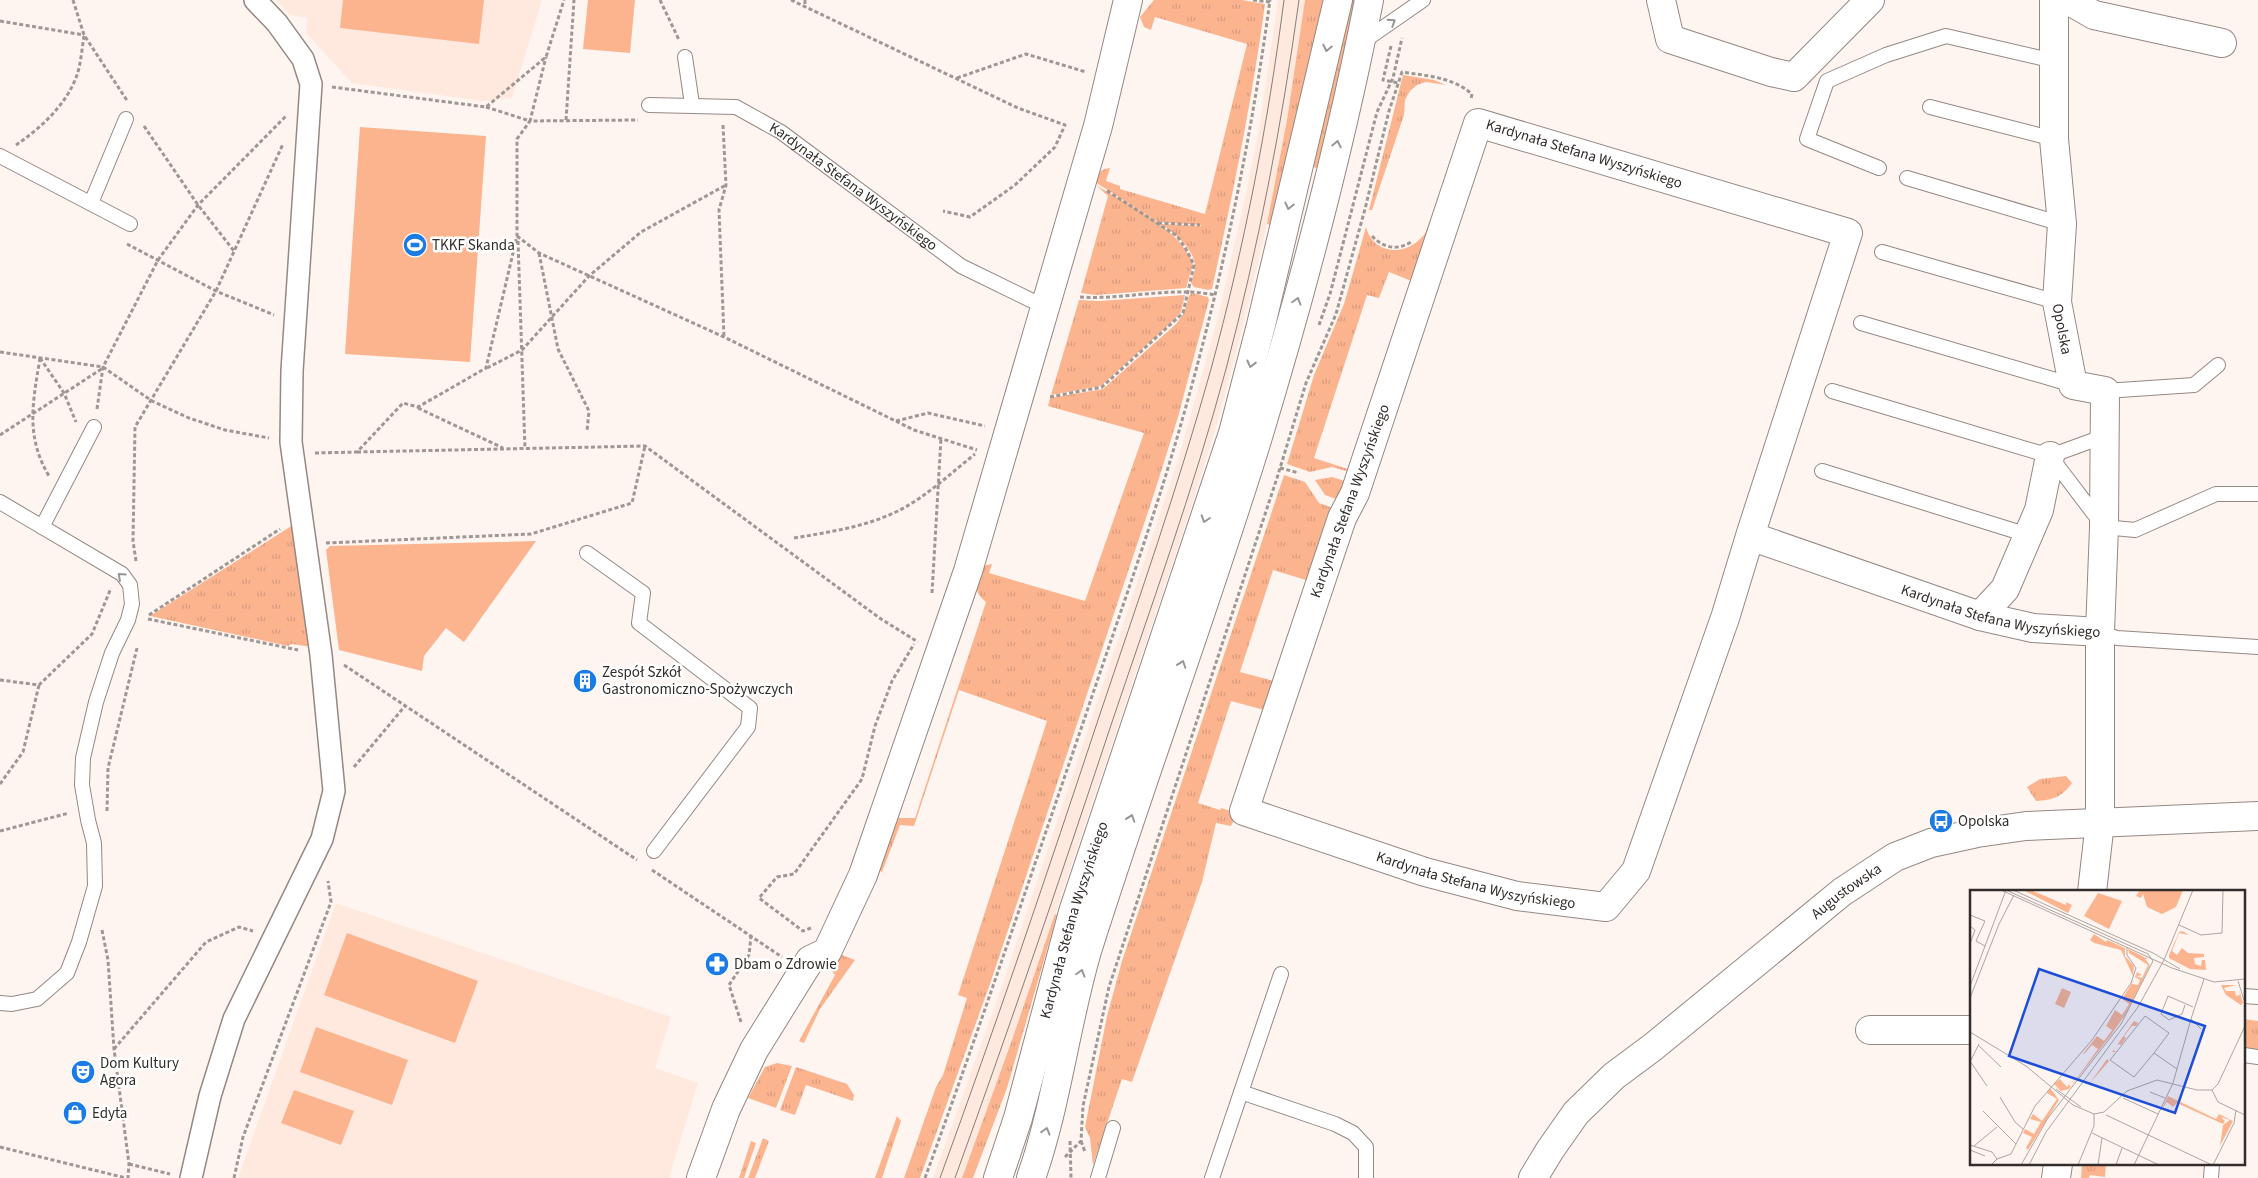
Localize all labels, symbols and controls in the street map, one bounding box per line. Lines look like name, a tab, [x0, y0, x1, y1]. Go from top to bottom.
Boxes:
one-way arrow	[1387, 19, 1396, 28]
one-way arrow	[1322, 43, 1333, 52]
street label: Kardynała Stefana Wyszyńskiego	[1483, 114, 1685, 194]
street label: Kardynała Stefana Wyszyńskiego	[765, 117, 942, 256]
one-way arrow	[1331, 139, 1342, 148]
one-way arrow	[1284, 201, 1295, 210]
sports icon: TKKF Skanda	[402, 232, 428, 258]
place label: TKKF Skanda	[432, 235, 515, 256]
one-way arrow	[1291, 297, 1302, 306]
street label: Opolska	[2047, 302, 2077, 356]
one-way arrow	[1246, 359, 1257, 368]
street label: Kardynała Stefana Wyszyńskiego	[1305, 401, 1395, 601]
one-way arrow	[1200, 514, 1210, 523]
one-way arrow	[117, 572, 126, 581]
street label: Kardynała Stefana Wyszyńskiego	[1898, 579, 2101, 643]
one-way arrow	[1177, 660, 1187, 669]
place label: Zespół Szkół Gastronomiczno-Spożywczych	[602, 662, 793, 700]
building icon: Zespół Szkół Gastronomiczno-Spożywczych	[572, 668, 598, 694]
bus stop icon: Opolska	[1928, 808, 1954, 834]
place label: Opolska	[1958, 811, 2009, 832]
one-way arrow	[1125, 815, 1135, 823]
street label: Kardynała Stefana Wyszyńskiego	[1035, 819, 1113, 1021]
street label: Kardynała Stefana Wyszyńskiego	[1373, 846, 1577, 914]
street label: Augustowska	[1806, 858, 1886, 924]
inset map	[1970, 890, 2246, 1166]
pharmacy icon: Dbam o Zdrowie	[704, 951, 730, 977]
place label: Dbam o Zdrowie	[734, 954, 837, 975]
one-way arrow	[1075, 969, 1085, 977]
place label: Dom Kultury Agora	[100, 1053, 179, 1091]
theatre icon: Dom Kultury Agora	[70, 1059, 96, 1085]
shop icon: Edyta	[62, 1100, 88, 1126]
place label: Edyta	[92, 1103, 127, 1124]
one-way arrow	[1040, 1128, 1050, 1136]

